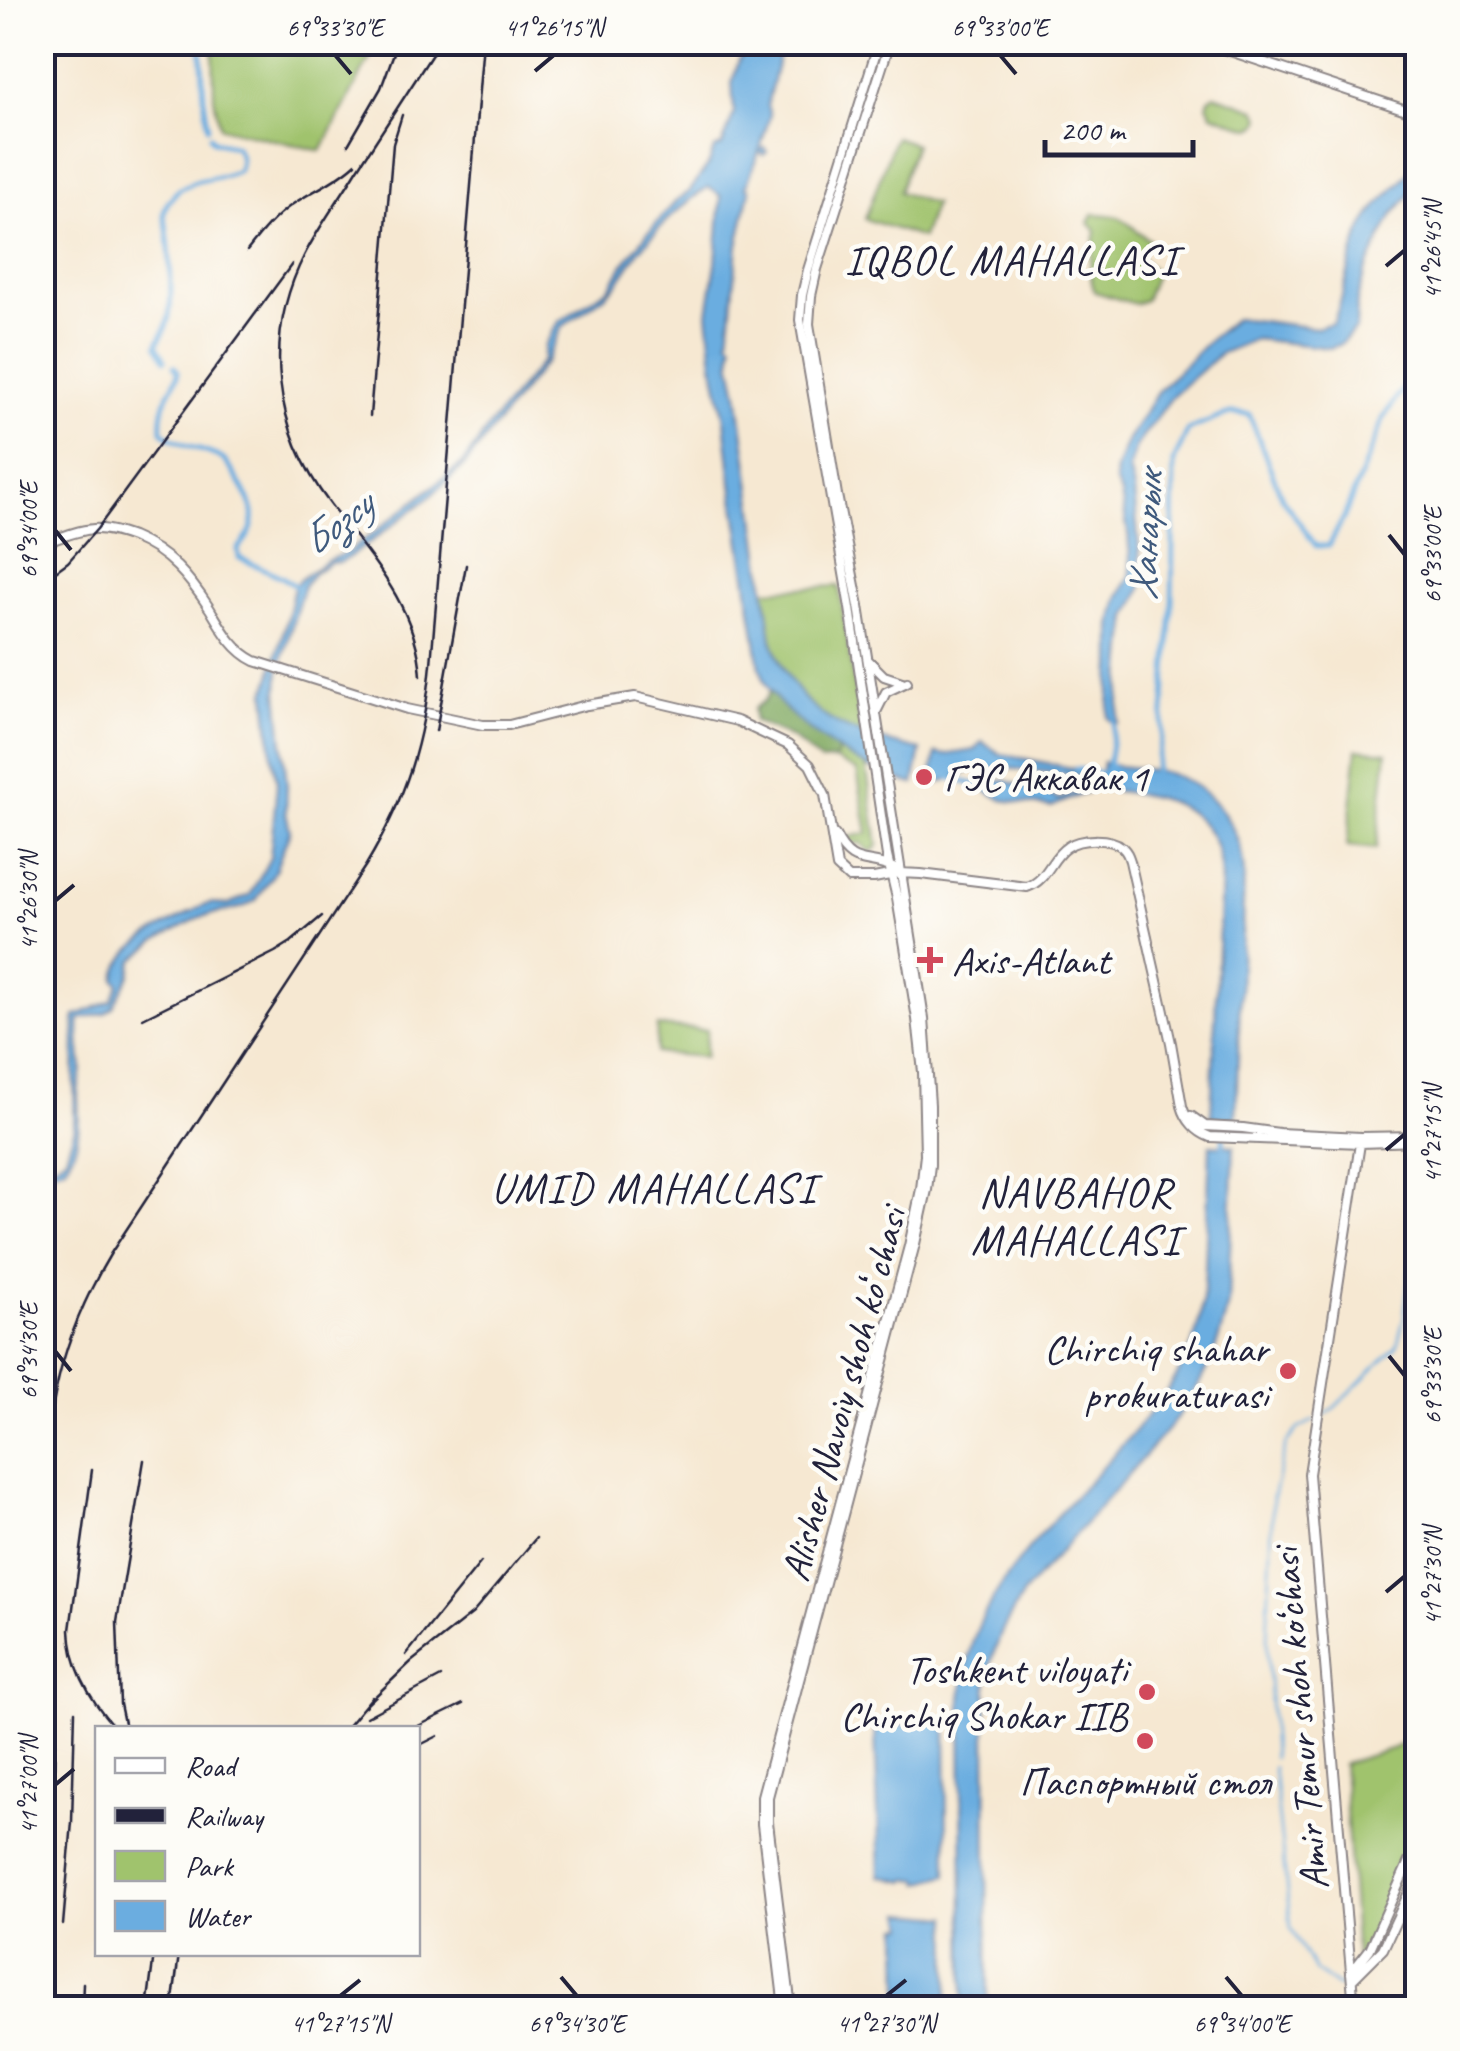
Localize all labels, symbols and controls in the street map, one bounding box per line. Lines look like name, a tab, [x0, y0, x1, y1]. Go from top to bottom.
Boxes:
text: 69°33'30"E	[287, 12, 386, 44]
text: 41°26'15"N	[505, 12, 607, 44]
text: 69°33'00"E	[952, 12, 1051, 44]
scale bar	[1045, 95, 1192, 157]
text: 200 m	[1060, 111, 1127, 149]
text: 41°26'45"N	[1417, 197, 1449, 299]
district label: IQBOL MAHALLASI	[845, 234, 1186, 287]
water label: Ханарык	[1116, 463, 1176, 601]
water label: Бозсу	[290, 475, 389, 567]
text: 69°34'00"E	[13, 479, 45, 578]
text: 69°33'00"E	[1417, 504, 1449, 603]
place label: ГЭС Аккавак 1	[944, 753, 1150, 803]
marker: ГЭС Аккавак 1	[913, 766, 935, 788]
text: 41°26'30"N	[13, 848, 45, 950]
place label: Axis-Atlant	[952, 936, 1113, 986]
marker: Axis-Atlant	[917, 947, 943, 973]
text: 41°27'15"N	[1417, 1081, 1449, 1183]
district label: UMID MAHALLASI	[491, 1162, 823, 1215]
district label: NAVBAHOR MAHALLASI	[971, 1166, 1188, 1267]
street label: Alisher Navoiy shoh koʻchasi	[770, 1198, 919, 1586]
text: 69°34'30"E	[13, 1300, 45, 1399]
place label: Chirchiq shahar prokuraturasi	[1044, 1324, 1273, 1420]
text: 69°33'30"E	[1417, 1325, 1449, 1424]
marker: Chirchiq shahar prokuraturasi	[1277, 1360, 1299, 1382]
text: 41°27'30"N	[1417, 1523, 1449, 1625]
street label: Amir Temur shoh ko‘chasi	[1260, 1542, 1340, 1892]
place label: Toshkent viloyati Chirchiq Shokar IIB	[840, 1645, 1132, 1741]
marker: Toshkent viloyati Chirchiq Shokar IIB	[1136, 1681, 1158, 1703]
legend	[95, 1726, 420, 1956]
marker: Паспортный стол	[1134, 1730, 1156, 1752]
text: 41°27'00"N	[13, 1732, 45, 1834]
text: Road	[185, 1747, 239, 1785]
place label: Паспортный стол	[1020, 1757, 1273, 1807]
text: Railway	[185, 1797, 265, 1835]
text: Park	[185, 1847, 235, 1885]
text: Water	[185, 1897, 252, 1935]
text: 41°27'15"N	[291, 2008, 393, 2040]
text: 69°34'30"E	[529, 2008, 628, 2040]
text: 41°27'30"N	[837, 2008, 939, 2040]
text: 69°34'00"E	[1194, 2008, 1293, 2040]

